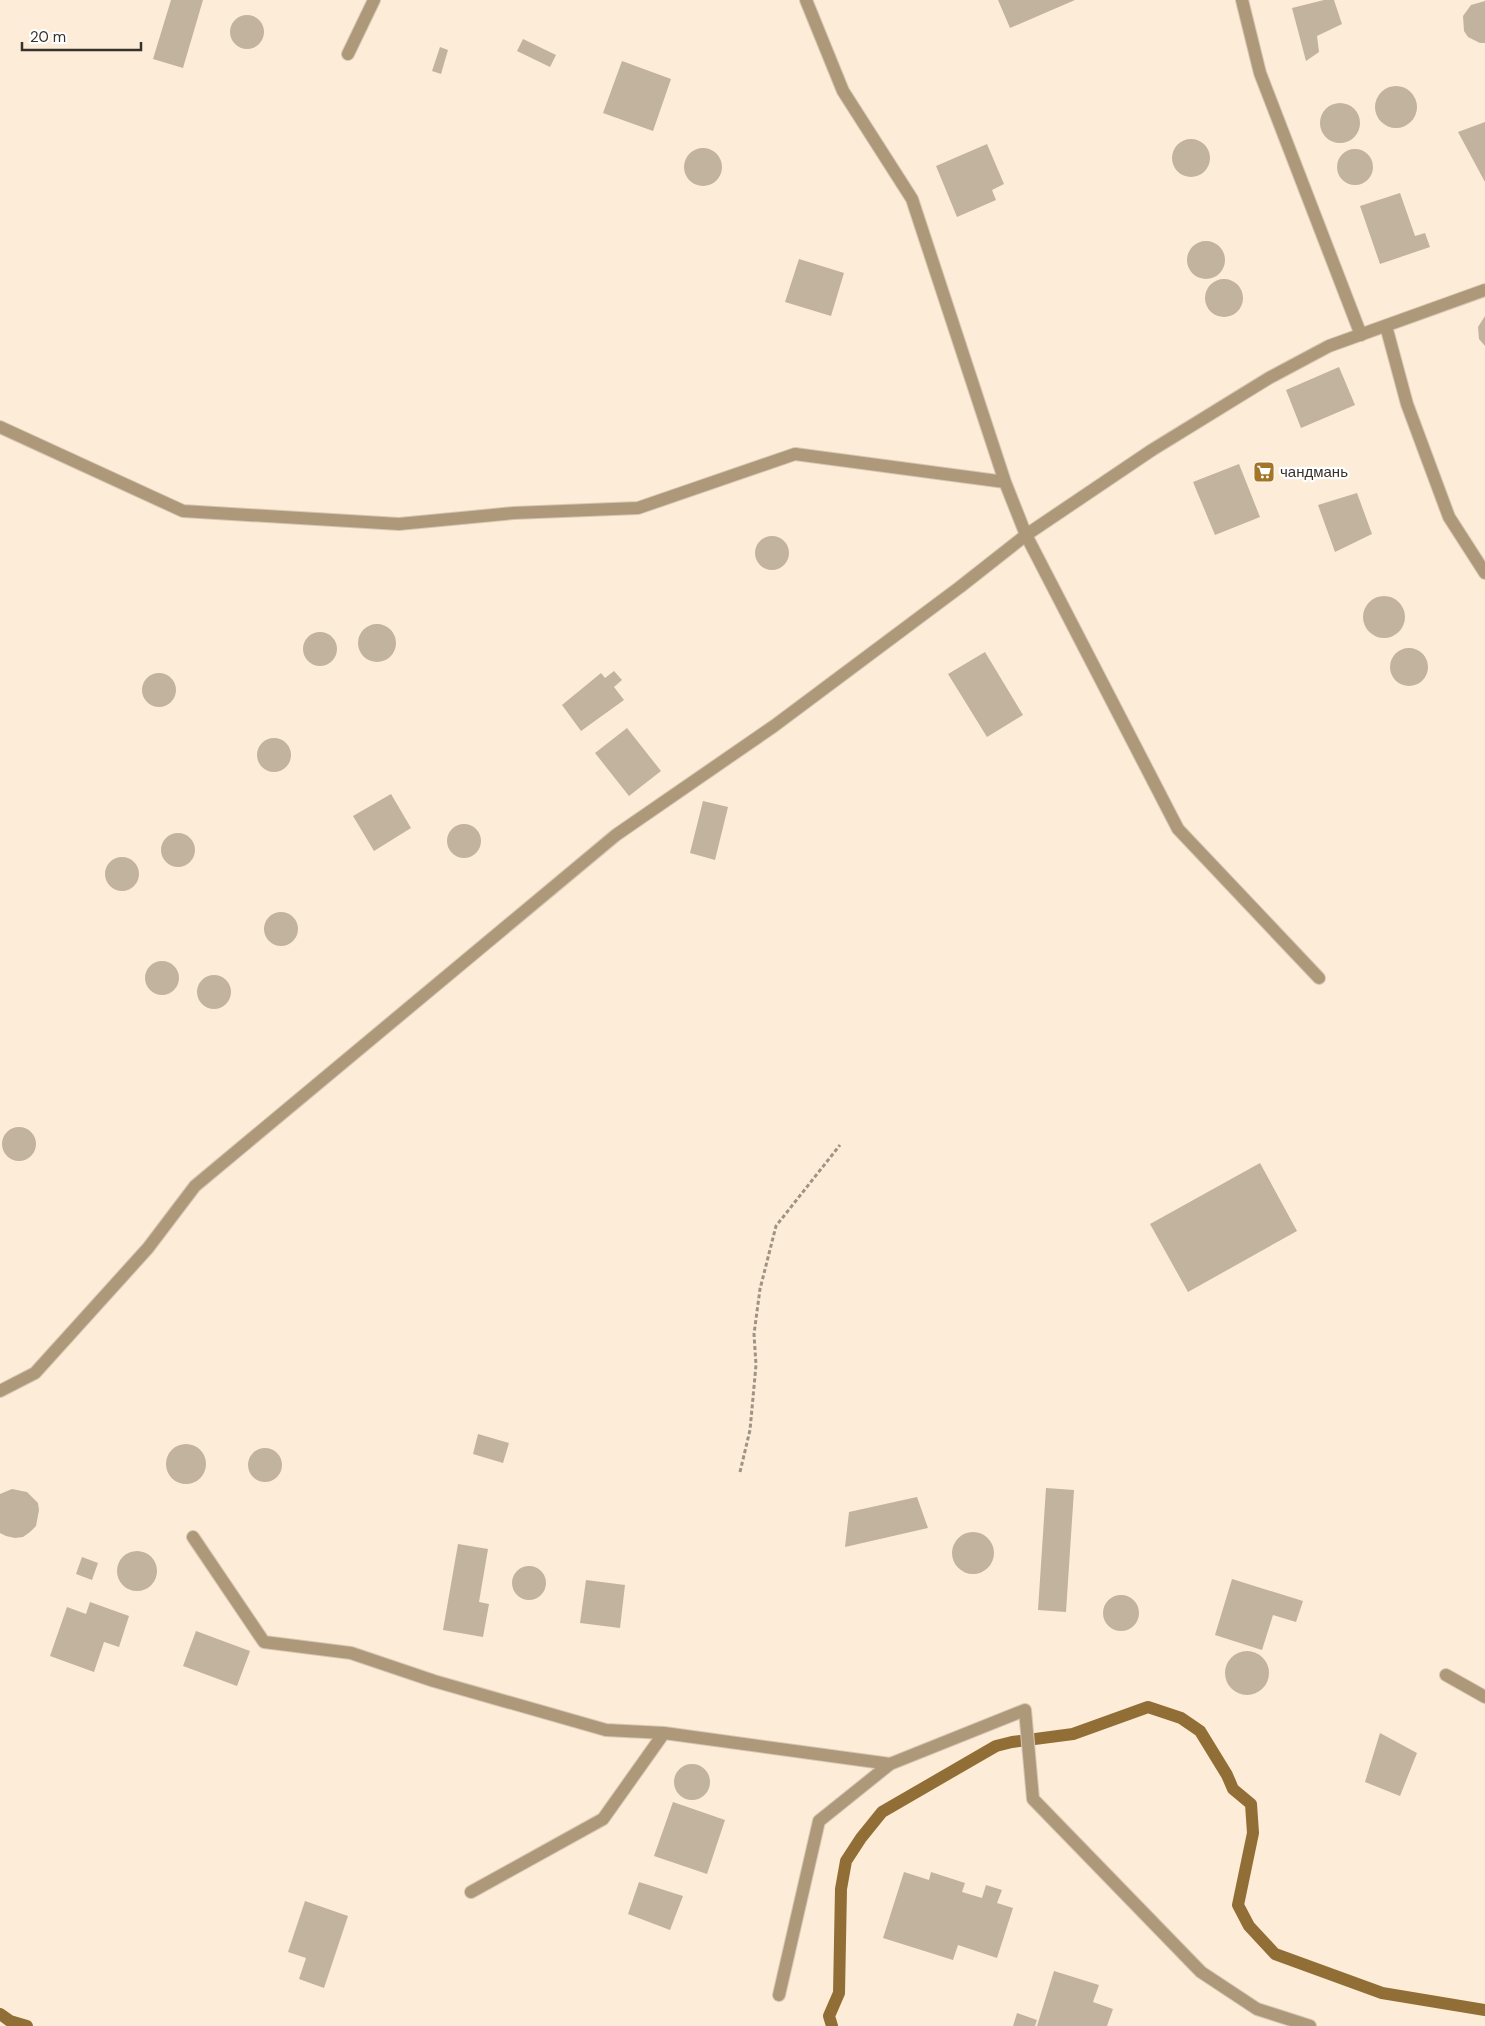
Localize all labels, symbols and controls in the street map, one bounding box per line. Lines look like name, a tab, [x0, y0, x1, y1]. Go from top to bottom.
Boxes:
scale bar	[22, 20, 141, 52]
text: 20 m	[30, 27, 66, 47]
supermarket icon: чандмань	[1252, 460, 1276, 484]
place label: чандмань	[1280, 462, 1348, 482]

